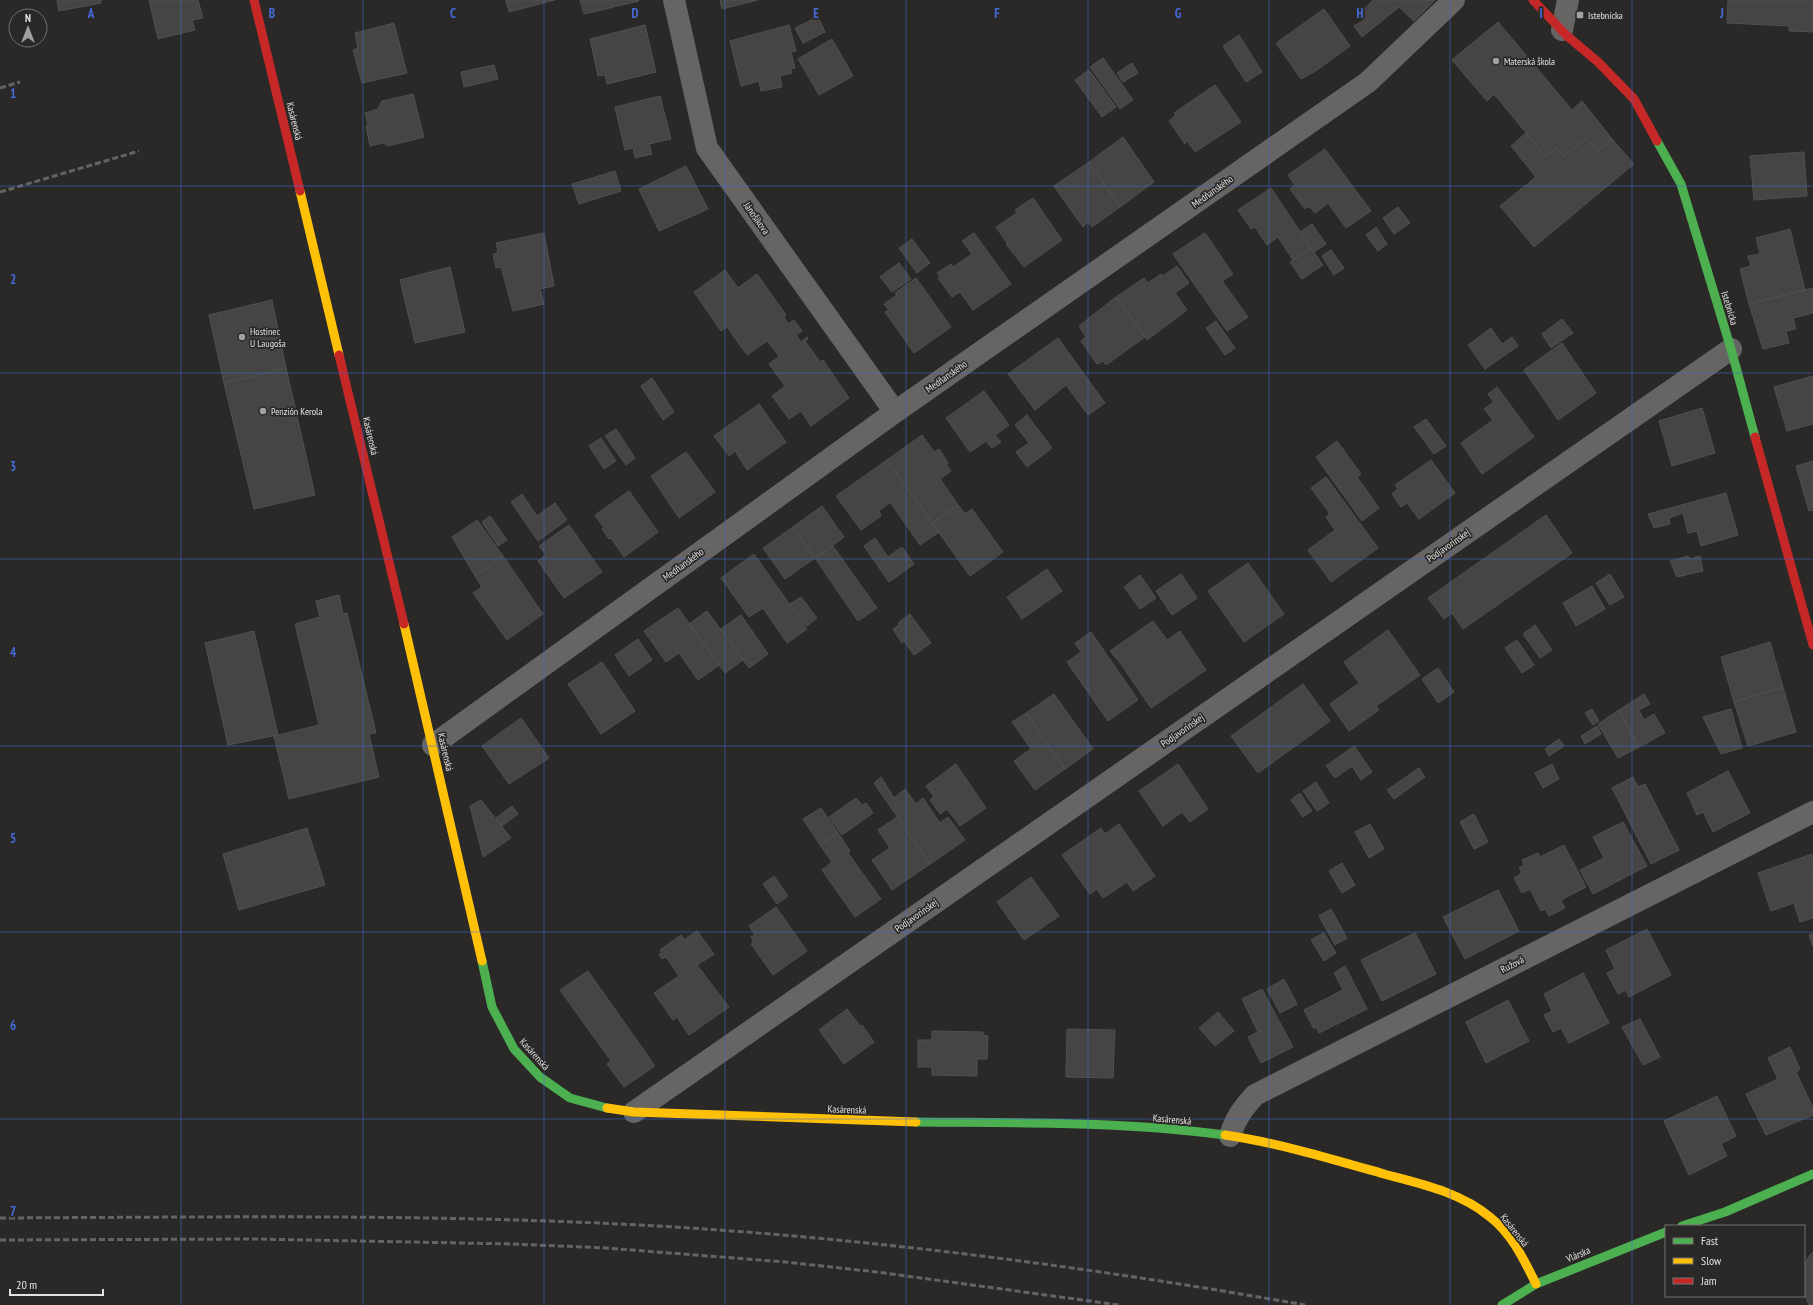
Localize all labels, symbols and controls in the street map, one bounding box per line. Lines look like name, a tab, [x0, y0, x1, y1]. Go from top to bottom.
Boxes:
text: A	[87, 5, 95, 22]
text: B	[269, 5, 275, 22]
text: C	[450, 5, 456, 22]
text: D	[632, 5, 639, 22]
text: E	[813, 5, 819, 22]
text: F	[994, 5, 1000, 22]
text: G	[1175, 5, 1182, 22]
text: H	[1357, 5, 1364, 22]
text: I	[1539, 5, 1543, 22]
text: J	[1719, 5, 1724, 22]
north arrow	[8, 8, 48, 48]
place label: Istebnícka	[1588, 9, 1623, 22]
marker: Istebnícka	[1575, 10, 1585, 20]
text: N	[25, 11, 31, 25]
place label: Materská škola	[1504, 55, 1555, 68]
marker: Materská škola	[1491, 56, 1501, 66]
text: 1	[10, 85, 16, 102]
street label: Kasárenská	[284, 101, 305, 141]
street label: Medňanského	[1189, 172, 1236, 210]
street label: Jánošíkova	[740, 199, 772, 237]
text: 2	[10, 271, 16, 288]
street label: Istebnícka	[1718, 290, 1741, 327]
place label: Hostinec U Laugoša	[250, 325, 286, 350]
marker: Hostinec U Laugoša	[237, 332, 247, 342]
street label: Medňanského	[923, 357, 970, 395]
place label: Penzión Kerola	[271, 405, 322, 418]
marker: Penzión Kerola	[258, 406, 268, 416]
street label: Kasárenská	[360, 416, 381, 456]
text: 3	[10, 458, 16, 475]
street label: Podjavorinskej	[1424, 526, 1472, 565]
street label: Medňanského	[660, 545, 706, 584]
text: 4	[10, 644, 17, 661]
street label: Podjavorinskej	[1158, 711, 1206, 750]
street label: Kasárenská	[435, 732, 456, 772]
text: 5	[10, 830, 16, 847]
street label: Podjavorinskej	[892, 896, 940, 935]
street label: Ružová	[1498, 953, 1526, 976]
text: 6	[10, 1017, 16, 1034]
street label: Kasárenská	[517, 1036, 552, 1073]
street label: Kasárenská	[827, 1102, 867, 1117]
street label: Kasárenská	[1152, 1111, 1192, 1128]
text: 7	[10, 1203, 16, 1220]
street label: Kasárenská	[1498, 1211, 1532, 1250]
legend	[1665, 1225, 1805, 1297]
text: Fast	[1701, 1233, 1719, 1248]
street label: Vlárska	[1563, 1244, 1592, 1266]
text: Slow	[1701, 1253, 1722, 1268]
scale bar	[10, 1271, 103, 1297]
text: Jam	[1700, 1273, 1717, 1288]
text: 20 m	[16, 1277, 37, 1292]

